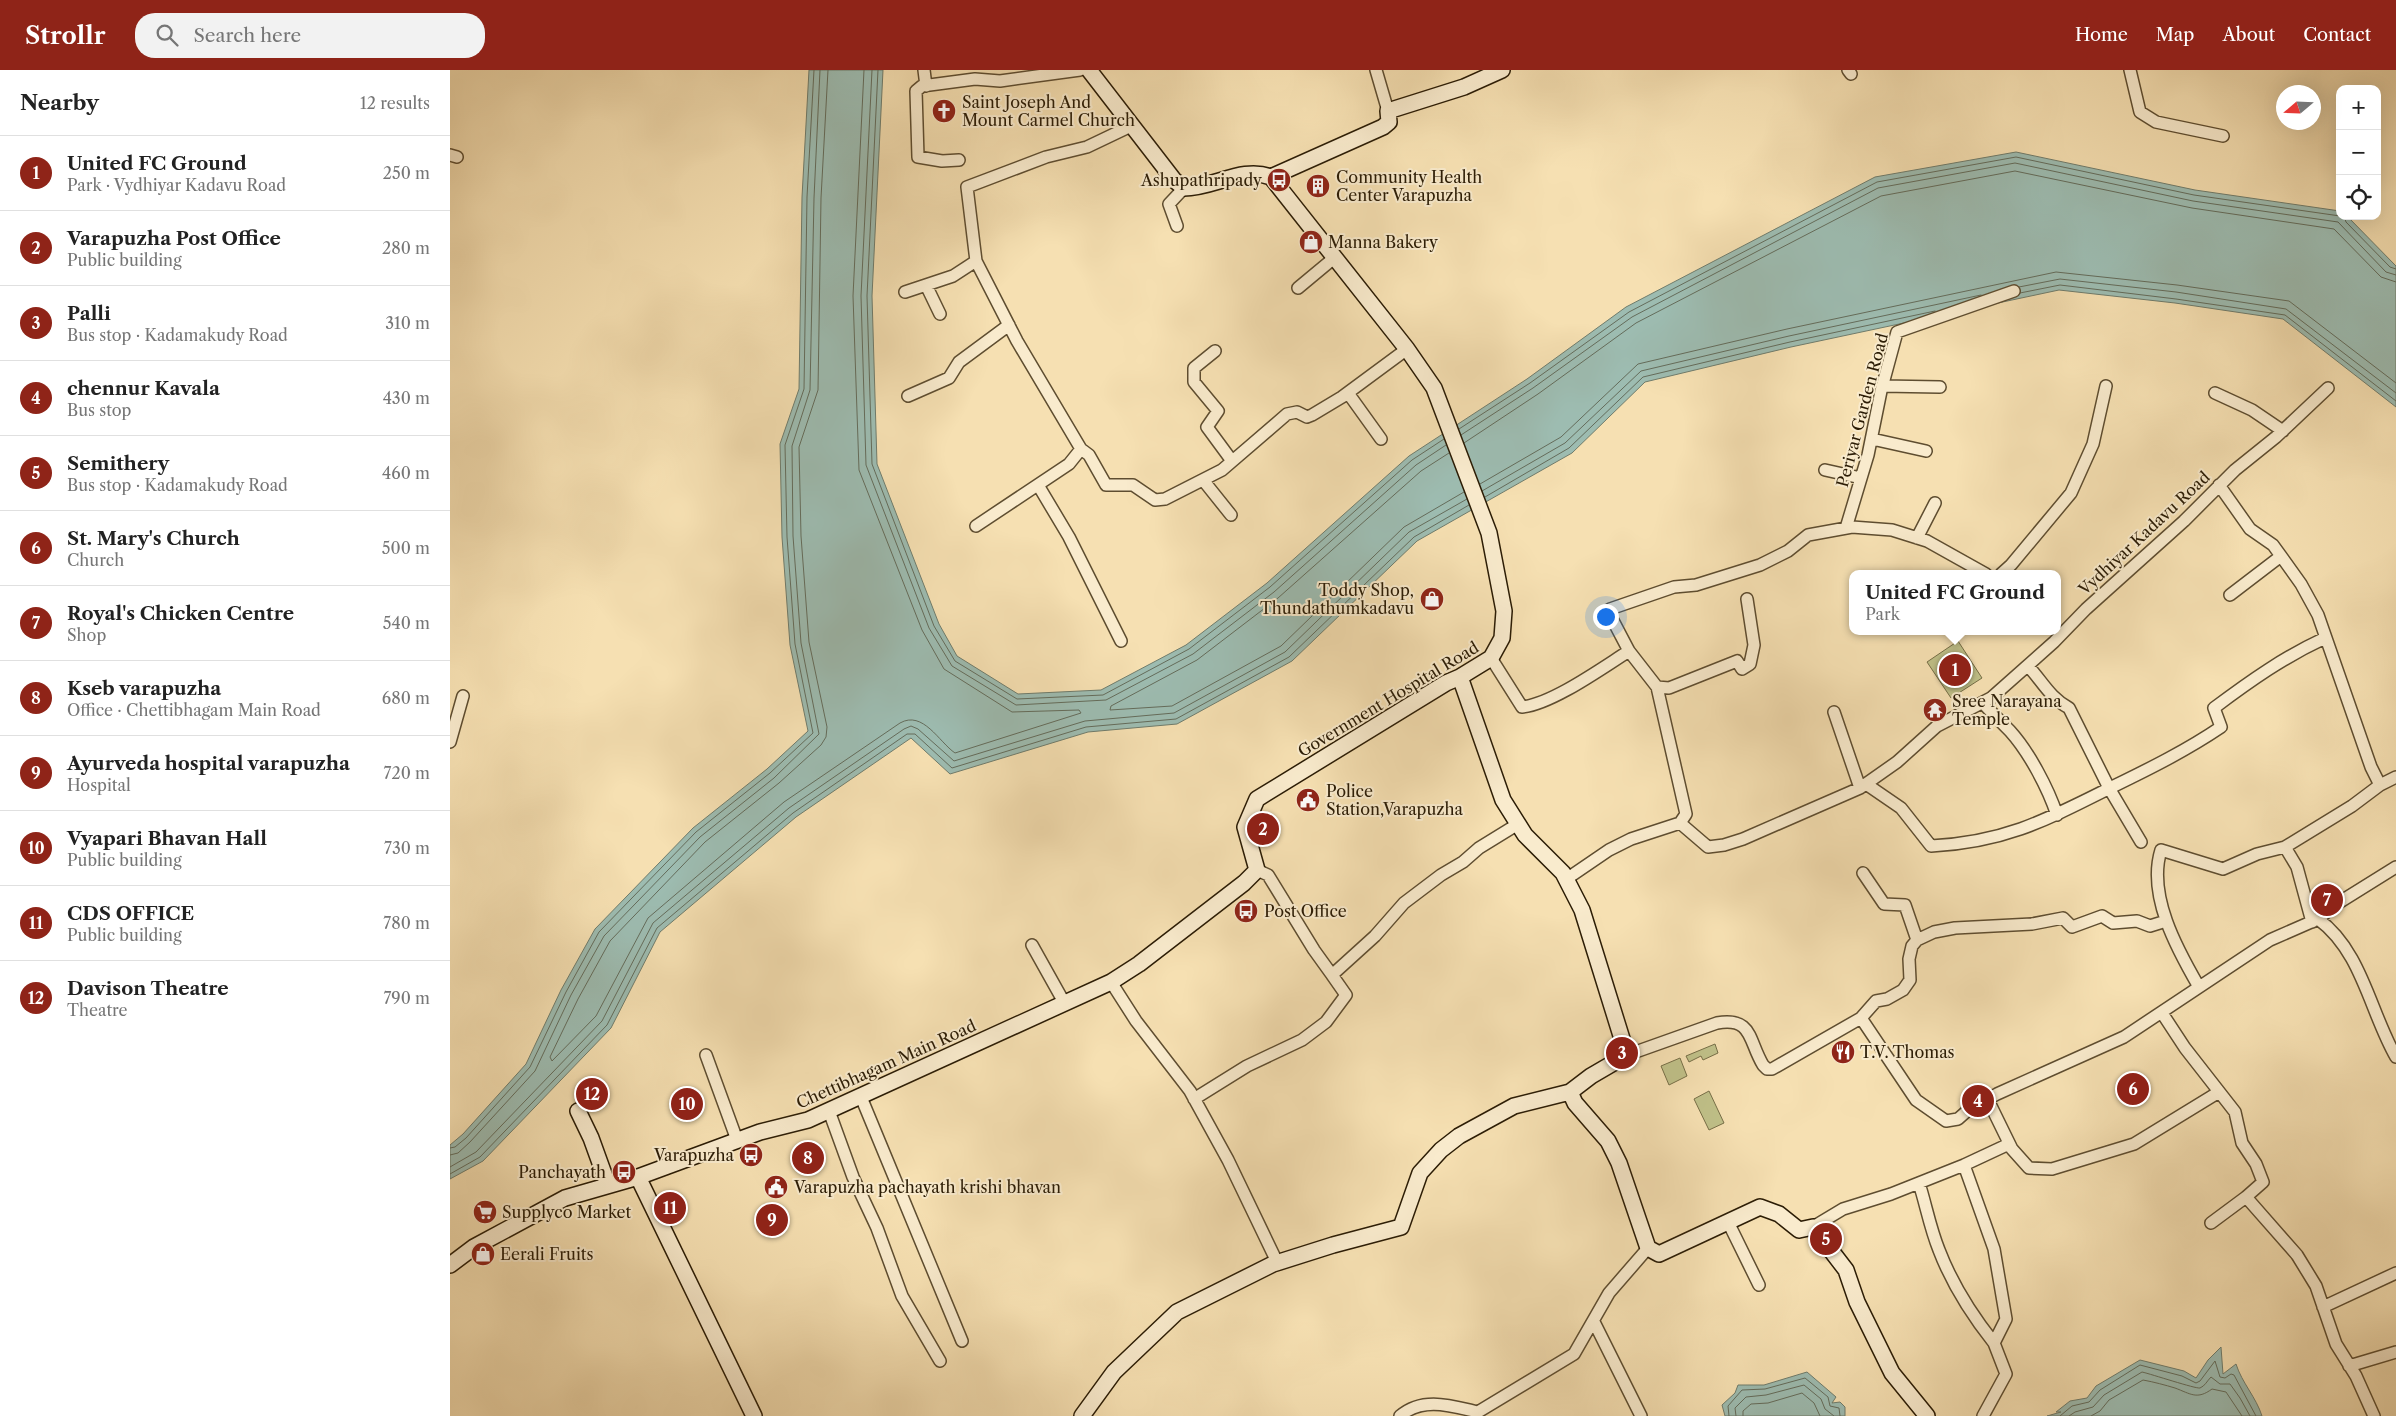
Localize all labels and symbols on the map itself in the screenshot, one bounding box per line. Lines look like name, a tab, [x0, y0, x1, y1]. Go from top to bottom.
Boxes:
north arrow	[2276, 85, 2321, 130]
place label: Saint Joseph And Mount Carmel Church	[962, 92, 1135, 130]
church icon: Saint Joseph And Mount Carmel Church	[931, 98, 957, 124]
bus stop icon: Ashupathripady	[1266, 167, 1292, 193]
place label: Community Health Center Varapuzha	[1336, 167, 1482, 205]
place label: Ashupathripady	[1140, 170, 1263, 190]
building icon: Community Health Center Varapuzha	[1305, 173, 1331, 199]
shop icon: Manna Bakery	[1298, 229, 1324, 255]
place label: Manna Bakery	[1328, 232, 1439, 252]
street label: Periyar Garden Road	[1832, 331, 1892, 489]
street label: Vydhiyar Kadavu Road	[2073, 467, 2214, 600]
place label: Toddy Shop, Thundathumkadavu	[1260, 580, 1414, 618]
shop icon: Toddy Shop, Thundathumkadavu	[1419, 586, 1445, 612]
your location	[1593, 604, 1619, 630]
street label: Government Hospital Road	[1294, 637, 1482, 761]
pin: 1	[1939, 651, 1971, 689]
place label: Sree Narayana Temple	[1952, 691, 2062, 729]
temple icon: Sree Narayana Temple	[1922, 697, 1948, 723]
place label: Police Station,Varapuzha	[1326, 781, 1464, 819]
public building icon: Police Station,Varapuzha	[1295, 787, 1321, 813]
pin: 2	[1247, 810, 1279, 848]
pin: 7	[2311, 881, 2343, 919]
bus stop icon: Post Office	[1233, 898, 1259, 924]
place label: Post Office	[1264, 901, 1347, 921]
street label: Chettibhagam Main Road	[793, 1015, 979, 1113]
pin: 3	[1606, 1034, 1638, 1072]
restaurant icon: T.V. Thomas	[1830, 1039, 1856, 1065]
place label: T.V. Thomas	[1860, 1042, 1955, 1062]
pin: 6	[2117, 1070, 2149, 1108]
pin: 12	[576, 1075, 608, 1113]
pin: 4	[1962, 1082, 1994, 1120]
pin: 10	[671, 1085, 703, 1123]
pin: 8	[792, 1139, 824, 1177]
bus stop icon: Varapuzha	[738, 1142, 764, 1168]
place label: Varapuzha	[653, 1145, 735, 1165]
bus stop icon: Panchayath	[611, 1159, 637, 1185]
place label: Panchayath	[518, 1162, 606, 1182]
public building icon: Varapuzha pachayath krishi bhavan	[763, 1174, 789, 1200]
place label: Varapuzha pachayath krishi bhavan	[793, 1177, 1061, 1197]
pin: 11	[654, 1189, 686, 1227]
supermarket icon: Supplyco Market	[472, 1199, 498, 1225]
pin: 9	[756, 1201, 788, 1239]
place label: Supplyco Market	[502, 1202, 632, 1222]
pin: 5	[1810, 1220, 1842, 1258]
shop icon: Eerali Fruits	[470, 1241, 496, 1267]
place label: Eerali Fruits	[500, 1244, 593, 1264]

